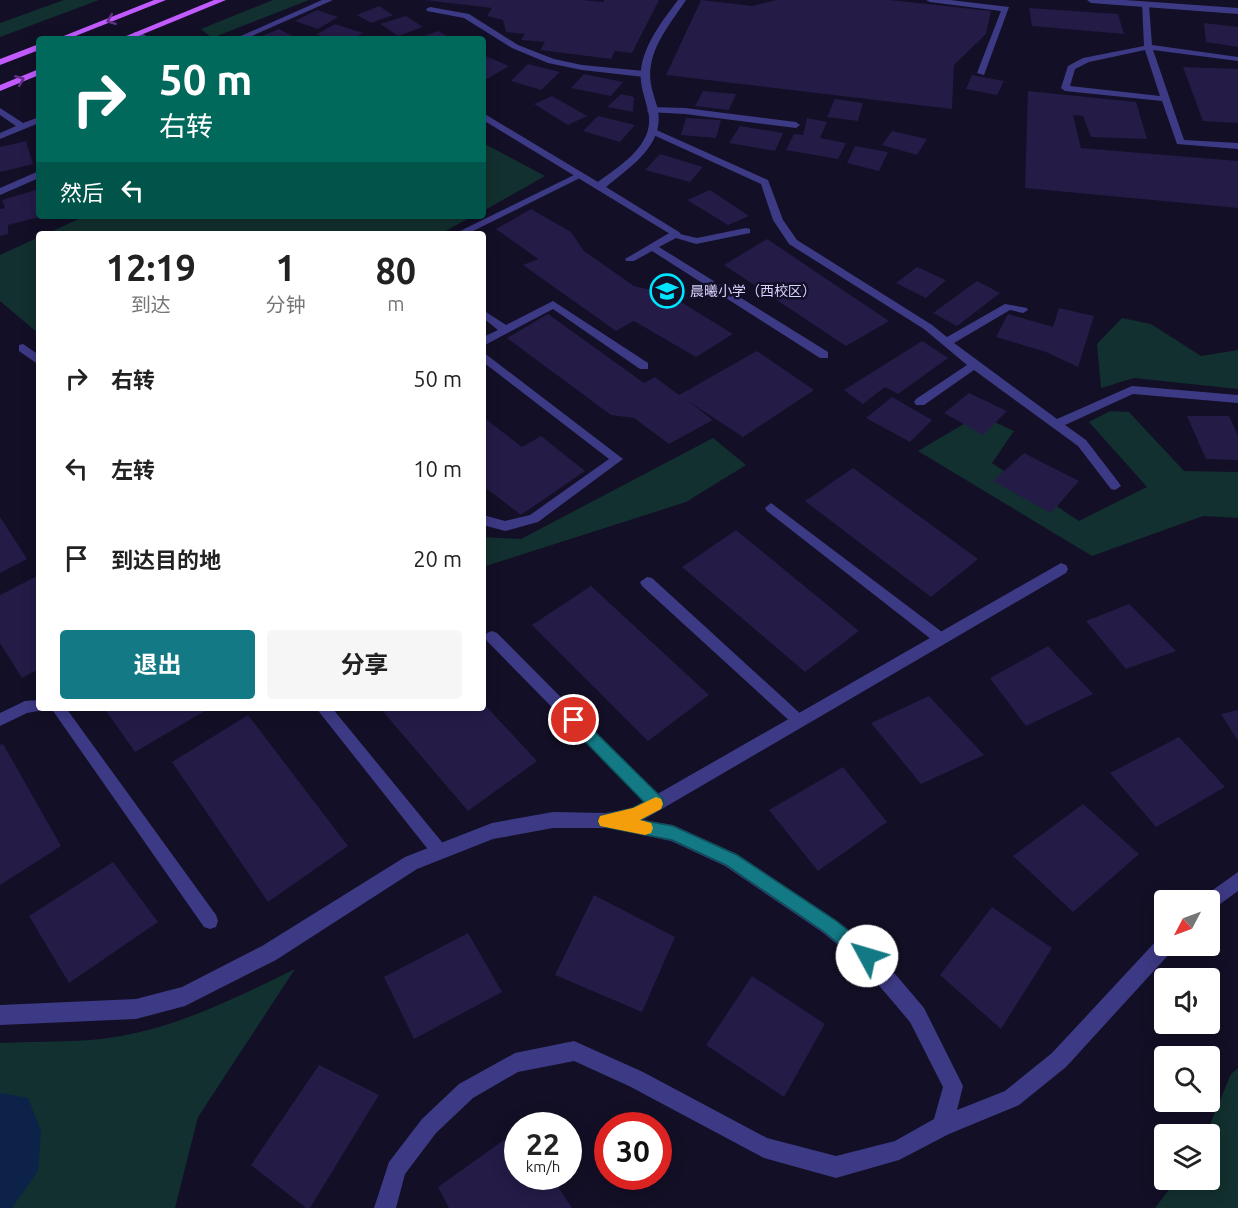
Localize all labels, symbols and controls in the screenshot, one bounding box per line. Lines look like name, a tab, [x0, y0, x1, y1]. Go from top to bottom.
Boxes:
one-way arrow	[106, 12, 117, 25]
text: 50 m	[159, 56, 253, 103]
icon: right	[60, 60, 138, 138]
one-way arrow	[13, 75, 24, 87]
text: 右转	[159, 111, 213, 141]
icon: left	[116, 174, 149, 207]
text: 然后	[60, 180, 104, 205]
text: 12:19	[106, 247, 196, 288]
text: 1	[276, 247, 296, 288]
text: 80	[376, 250, 416, 291]
school or university icon: 晨曦小学（西校区）	[649, 273, 685, 309]
place label: 晨曦小学（西校区）	[690, 283, 816, 299]
text: m	[387, 292, 405, 315]
text: 到达	[131, 293, 171, 316]
text: 分钟	[266, 293, 306, 316]
icon: right	[60, 362, 93, 395]
text: 50 m	[413, 366, 462, 391]
text: 右转	[111, 367, 155, 392]
icon: left	[60, 452, 93, 485]
text: 10 m	[413, 456, 462, 481]
text: 左转	[111, 457, 155, 482]
icon: arrive	[60, 542, 93, 575]
text: 20 m	[413, 546, 462, 571]
text: 到达目的地	[111, 547, 221, 572]
button: 退出	[60, 630, 255, 699]
button: 分享	[267, 630, 462, 699]
pin	[548, 694, 599, 745]
icon: arrive	[557, 703, 590, 736]
north arrow	[1154, 890, 1220, 956]
map controls	[1154, 890, 1220, 1190]
position arrow	[835, 924, 899, 988]
button: sound	[1154, 968, 1220, 1034]
button: search	[1154, 1046, 1220, 1112]
speed limit sign: 30	[594, 1112, 672, 1190]
button: layers	[1154, 1124, 1220, 1190]
text: 22	[526, 1127, 560, 1161]
text: km/h	[526, 1158, 560, 1175]

